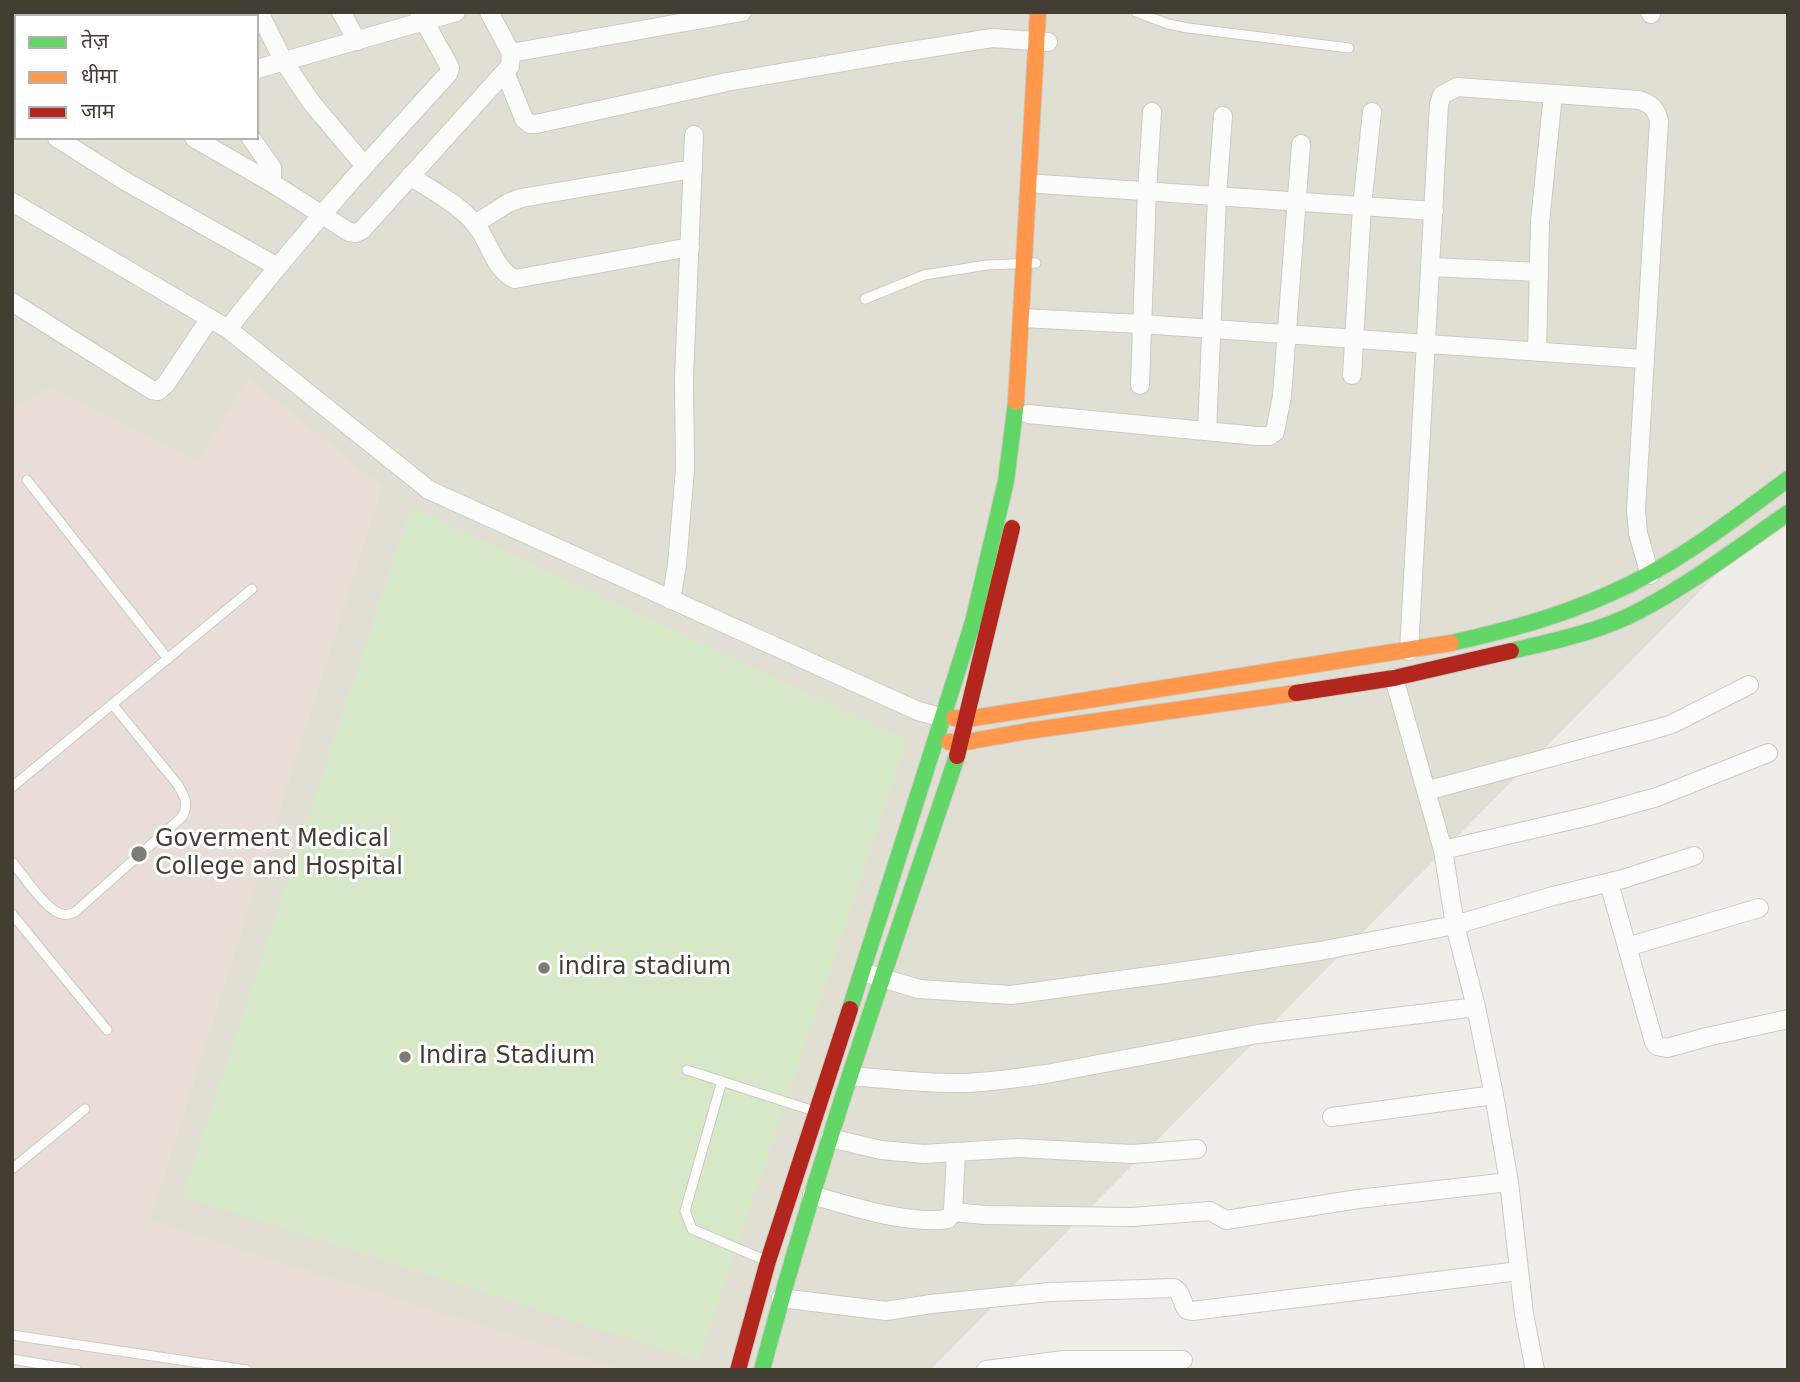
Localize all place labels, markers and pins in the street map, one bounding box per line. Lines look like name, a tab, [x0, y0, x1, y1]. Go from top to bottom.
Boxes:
place label: Goverment Medical College and Hospital	[155, 826, 403, 882]
marker: Goverment Medical College and Hospital	[129, 844, 149, 864]
place label: indira stadium	[558, 954, 731, 982]
marker: indira stadium	[536, 960, 552, 976]
place label: Indira Stadium	[419, 1043, 595, 1071]
marker: Indira Stadium	[397, 1049, 413, 1065]

